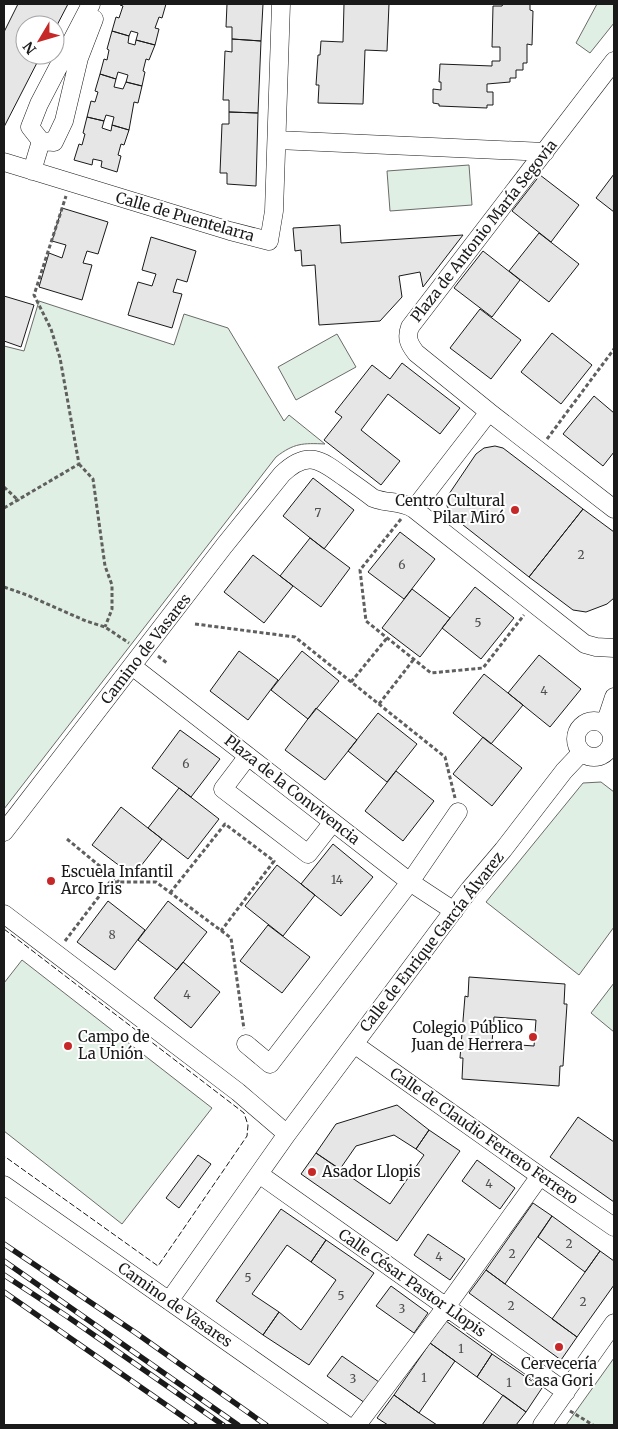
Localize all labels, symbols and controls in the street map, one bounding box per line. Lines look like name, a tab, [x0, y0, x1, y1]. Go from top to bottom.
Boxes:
north arrow	[15, 15, 65, 65]
text: N	[19, 38, 40, 58]
street label: Plaza de Antonio María Segovia	[406, 136, 561, 326]
street label: Calle de Puentelarra	[114, 188, 257, 245]
place label: Centro Cultural Pilar Miró	[395, 491, 505, 527]
marker: Centro Cultural Pilar Miró	[509, 504, 521, 516]
house number: 7	[315, 505, 322, 520]
house number: 2	[577, 547, 585, 562]
house number: 6	[398, 557, 406, 572]
street label: Camino de Vasares	[97, 590, 195, 708]
house number: 5	[474, 615, 482, 630]
house number: 4	[540, 683, 548, 698]
street label: Plaza de la Convivencia	[221, 731, 364, 848]
house number: 6	[182, 756, 190, 771]
street label: Calle de Enrique García Álvarez	[355, 847, 508, 1035]
place label: Escuela Infantil Arco Iris	[60, 862, 174, 898]
house number: 14	[331, 872, 344, 887]
marker: Escuela Infantil Arco Iris	[45, 875, 57, 887]
house number: 8	[108, 927, 116, 942]
house number: 4	[183, 987, 191, 1002]
place label: Colegio Público Juan de Herrera	[410, 1018, 523, 1054]
place label: Campo de La Unión	[78, 1027, 150, 1063]
marker: Colegio Público Juan de Herrera	[527, 1031, 539, 1043]
marker: Campo de La Unión	[62, 1040, 74, 1052]
street label: Calle de Claudio Ferrero Ferrero	[386, 1063, 582, 1208]
place label: Asador Llopis	[321, 1162, 421, 1181]
marker: Asador Llopis	[306, 1166, 318, 1178]
house number: 4	[485, 1176, 493, 1191]
street label: Calle César Pastor Llopis	[335, 1224, 490, 1341]
house number: 2	[565, 1236, 573, 1251]
house number: 2	[508, 1246, 516, 1261]
house number: 4	[435, 1249, 443, 1264]
street label: Camino de Vasares	[115, 1258, 236, 1351]
house number: 5	[244, 1270, 252, 1285]
house number: 5	[337, 1288, 345, 1303]
house number: 2	[579, 1294, 587, 1309]
house number: 2	[507, 1298, 515, 1313]
house number: 3	[399, 1301, 406, 1316]
house number: 1	[458, 1341, 464, 1356]
marker: Cervecería Casa Gori	[553, 1341, 565, 1353]
place label: Cervecería Casa Gori	[521, 1354, 597, 1390]
house number: 1	[421, 1370, 427, 1385]
house number: 3	[350, 1371, 357, 1386]
house number: 1	[506, 1375, 512, 1390]

